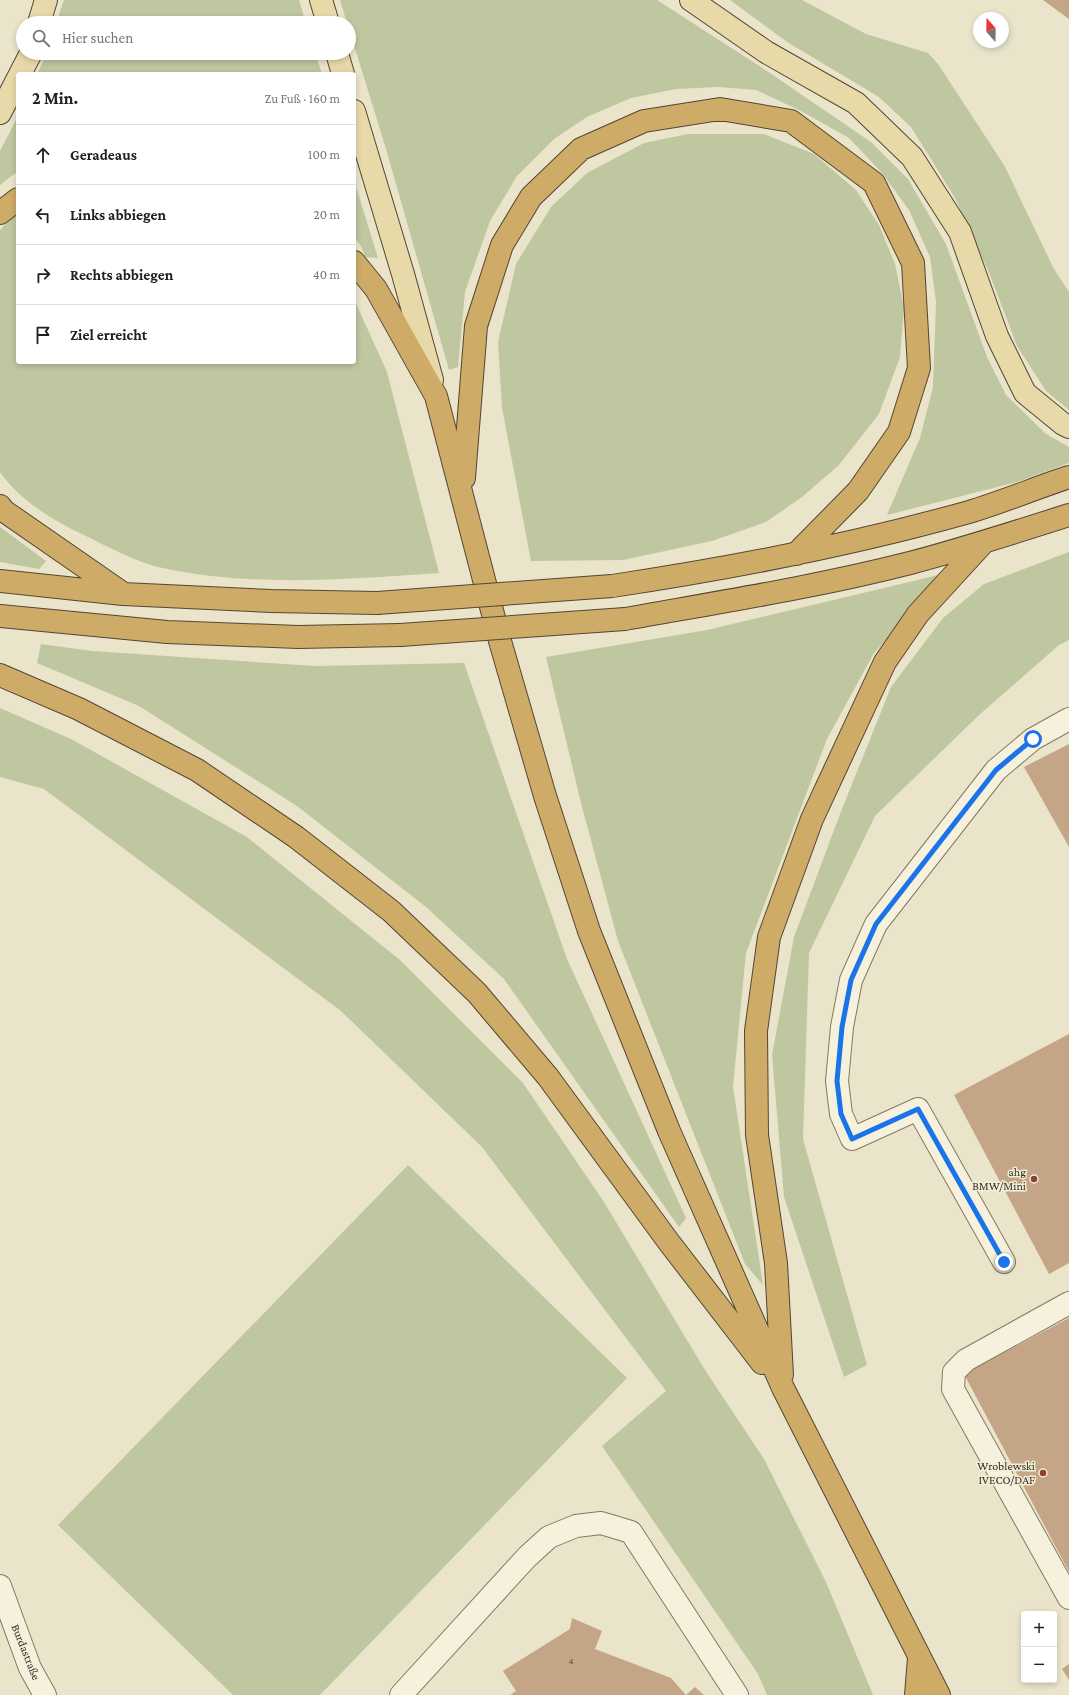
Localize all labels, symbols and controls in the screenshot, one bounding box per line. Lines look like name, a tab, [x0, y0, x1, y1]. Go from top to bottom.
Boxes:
north arrow	[973, 12, 1009, 48]
search box	[16, 16, 356, 60]
icon: search	[30, 27, 52, 49]
text: Hier suchen	[62, 30, 133, 46]
text: 2 Min.	[32, 89, 78, 108]
text: Zu Fuß · 160 m	[265, 91, 340, 106]
icon: ahead	[32, 144, 54, 166]
text: Geradeaus	[70, 147, 137, 163]
text: 100 m	[308, 147, 340, 162]
icon: left	[32, 204, 54, 226]
text: Links abbiegen	[70, 207, 166, 223]
text: 20 m	[314, 207, 340, 222]
icon: right	[32, 264, 54, 286]
text: Rechts abbiegen	[70, 267, 173, 283]
text: 40 m	[313, 267, 340, 282]
icon: arrive	[32, 324, 54, 346]
text: Ziel erreicht	[70, 327, 147, 343]
route start	[1024, 730, 1042, 748]
place label: ahg BMW/Mini	[972, 1165, 1026, 1193]
marker: ahg BMW/Mini	[1029, 1174, 1039, 1184]
route end	[995, 1253, 1013, 1271]
place label: Wroblewski IVECO/DAF	[977, 1459, 1035, 1487]
marker: Wroblewski IVECO/DAF	[1038, 1468, 1048, 1478]
map controls	[1021, 1611, 1057, 1683]
button: +	[1021, 1611, 1057, 1647]
street label: Burdastraße	[8, 1622, 44, 1682]
button: −	[1021, 1647, 1057, 1683]
house number: 4	[568, 1655, 574, 1666]

